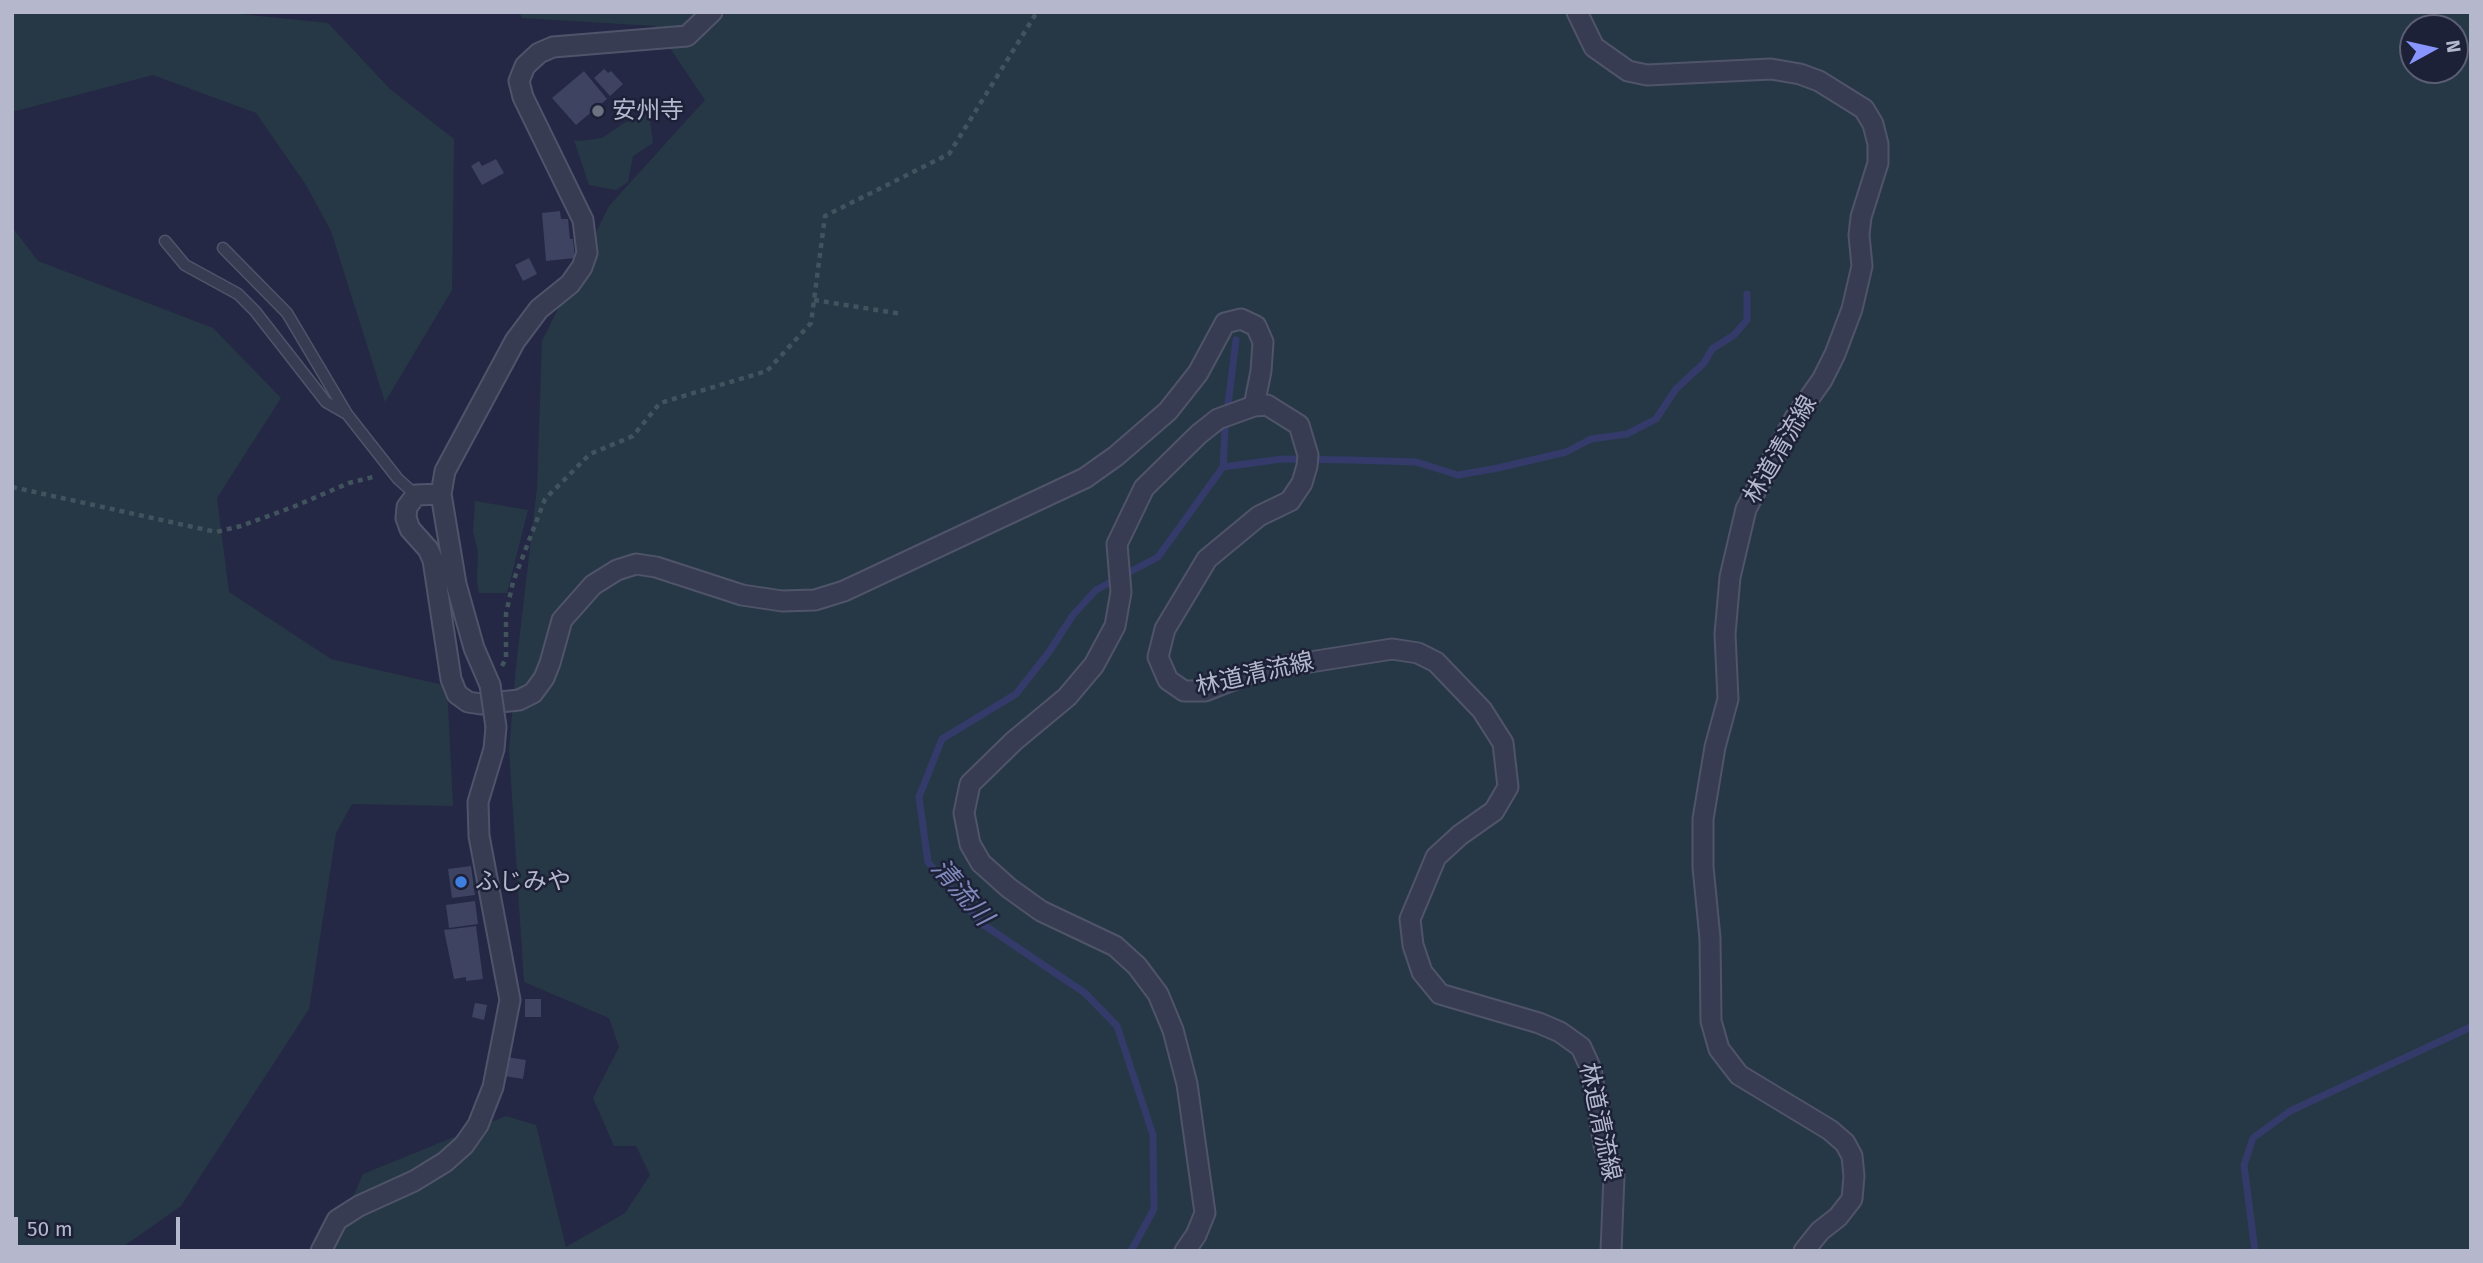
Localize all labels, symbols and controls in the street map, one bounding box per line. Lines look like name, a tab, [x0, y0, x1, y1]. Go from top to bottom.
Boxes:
north arrow	[2399, 14, 2469, 84]
text: N	[2441, 38, 2466, 54]
place label: 安州寺	[612, 97, 684, 125]
marker: 安州寺	[590, 103, 606, 119]
street label: 林道清流線	[1739, 391, 1823, 509]
street label: 林道清流線	[1193, 647, 1317, 703]
water label: 清流川	[924, 853, 998, 933]
place label: ふじみや	[475, 868, 571, 896]
marker: ふじみや	[453, 874, 469, 890]
street label: 林道清流線	[1572, 1060, 1626, 1184]
scale bar	[18, 1204, 184, 1248]
text: 50 m	[27, 1216, 73, 1242]

